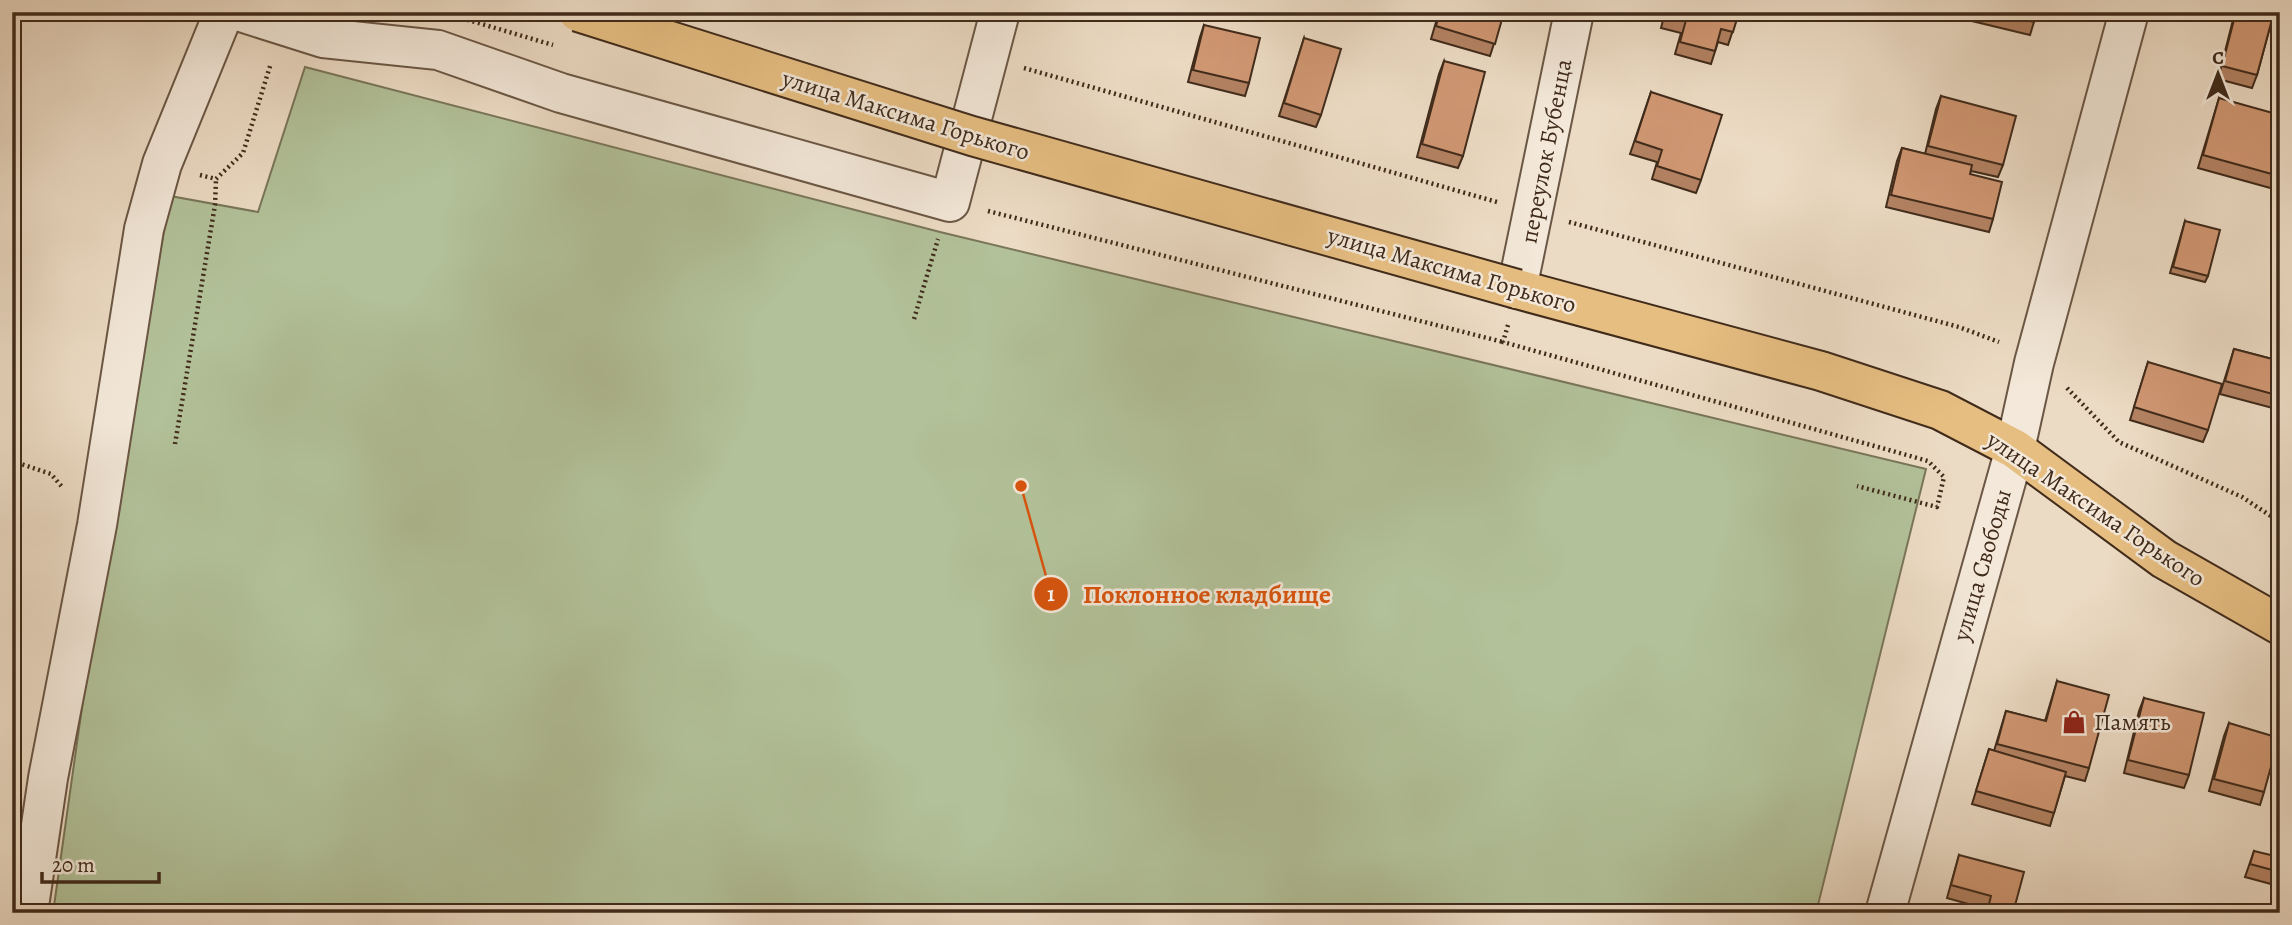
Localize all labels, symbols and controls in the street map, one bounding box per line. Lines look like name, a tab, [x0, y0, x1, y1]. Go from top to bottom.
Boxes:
north arrow	[2184, 38, 2254, 108]
text: С	[2212, 45, 2224, 71]
street label: переулок Бубенца	[1512, 56, 1580, 246]
street label: улица Максима Горького	[777, 62, 1034, 168]
street label: улица Максима Горького	[1323, 219, 1580, 321]
street label: улица Максима Горького	[1980, 423, 2212, 594]
street label: улица Свободы	[1945, 485, 2019, 646]
callout: Поклонное кладбище	[1033, 571, 1345, 618]
text: Поклонное кладбище	[1083, 577, 1331, 612]
text: 1	[1047, 580, 1055, 608]
place label: Память	[2094, 706, 2171, 738]
shop icon: Память	[2060, 708, 2088, 736]
scale bar	[42, 841, 159, 885]
text: 20 m	[52, 851, 95, 879]

